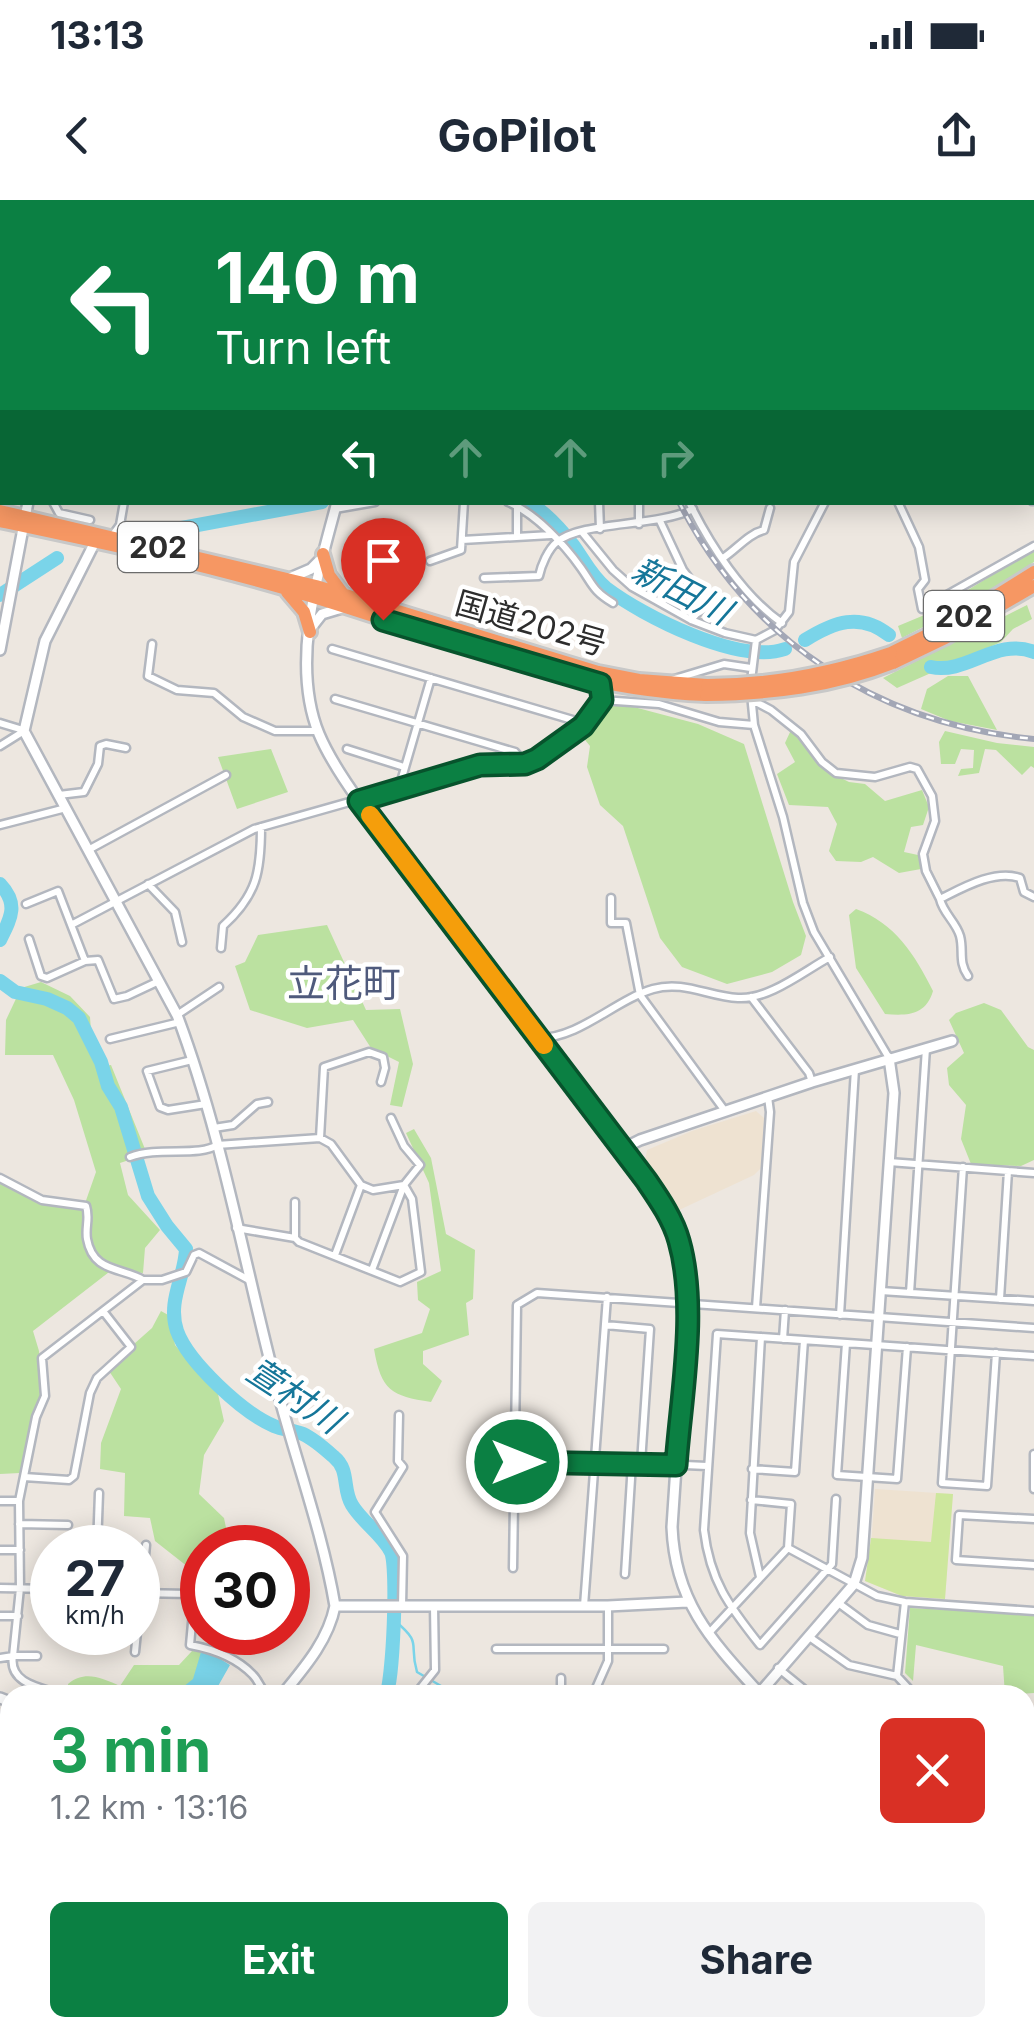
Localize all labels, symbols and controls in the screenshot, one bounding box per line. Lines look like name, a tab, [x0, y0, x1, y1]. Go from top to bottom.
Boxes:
text: 13:13	[50, 12, 145, 58]
icon: back	[50, 108, 105, 163]
text: GoPilot	[438, 108, 597, 163]
icon: share	[929, 108, 984, 163]
text: 140 m	[215, 235, 420, 320]
icon: left	[50, 240, 180, 370]
text: Turn left	[215, 320, 391, 375]
icon: left	[333, 430, 388, 485]
icon: ahead	[438, 430, 493, 485]
icon: ahead	[543, 430, 598, 485]
icon: right	[648, 430, 703, 485]
pin	[341, 518, 426, 621]
road number: 202	[118, 522, 198, 572]
icon: arrive	[356, 533, 411, 588]
water label: 新田川	[626, 547, 742, 634]
street label: 国道202号	[451, 583, 611, 663]
road number: 202	[924, 591, 1004, 641]
district label: 立花町	[287, 960, 401, 1006]
water label: 萱村川	[240, 1349, 354, 1443]
position arrow	[465, 1410, 569, 1514]
speed limit sign: 30	[180, 1525, 310, 1655]
text: 27	[65, 1548, 125, 1608]
text: km/h	[65, 1600, 125, 1630]
text: 3 min	[50, 1714, 211, 1786]
button: close	[880, 1718, 985, 1823]
text: 1.2 km · 13:16	[50, 1788, 248, 1827]
button: Exit	[50, 1902, 508, 2017]
button: Share	[528, 1902, 985, 2017]

